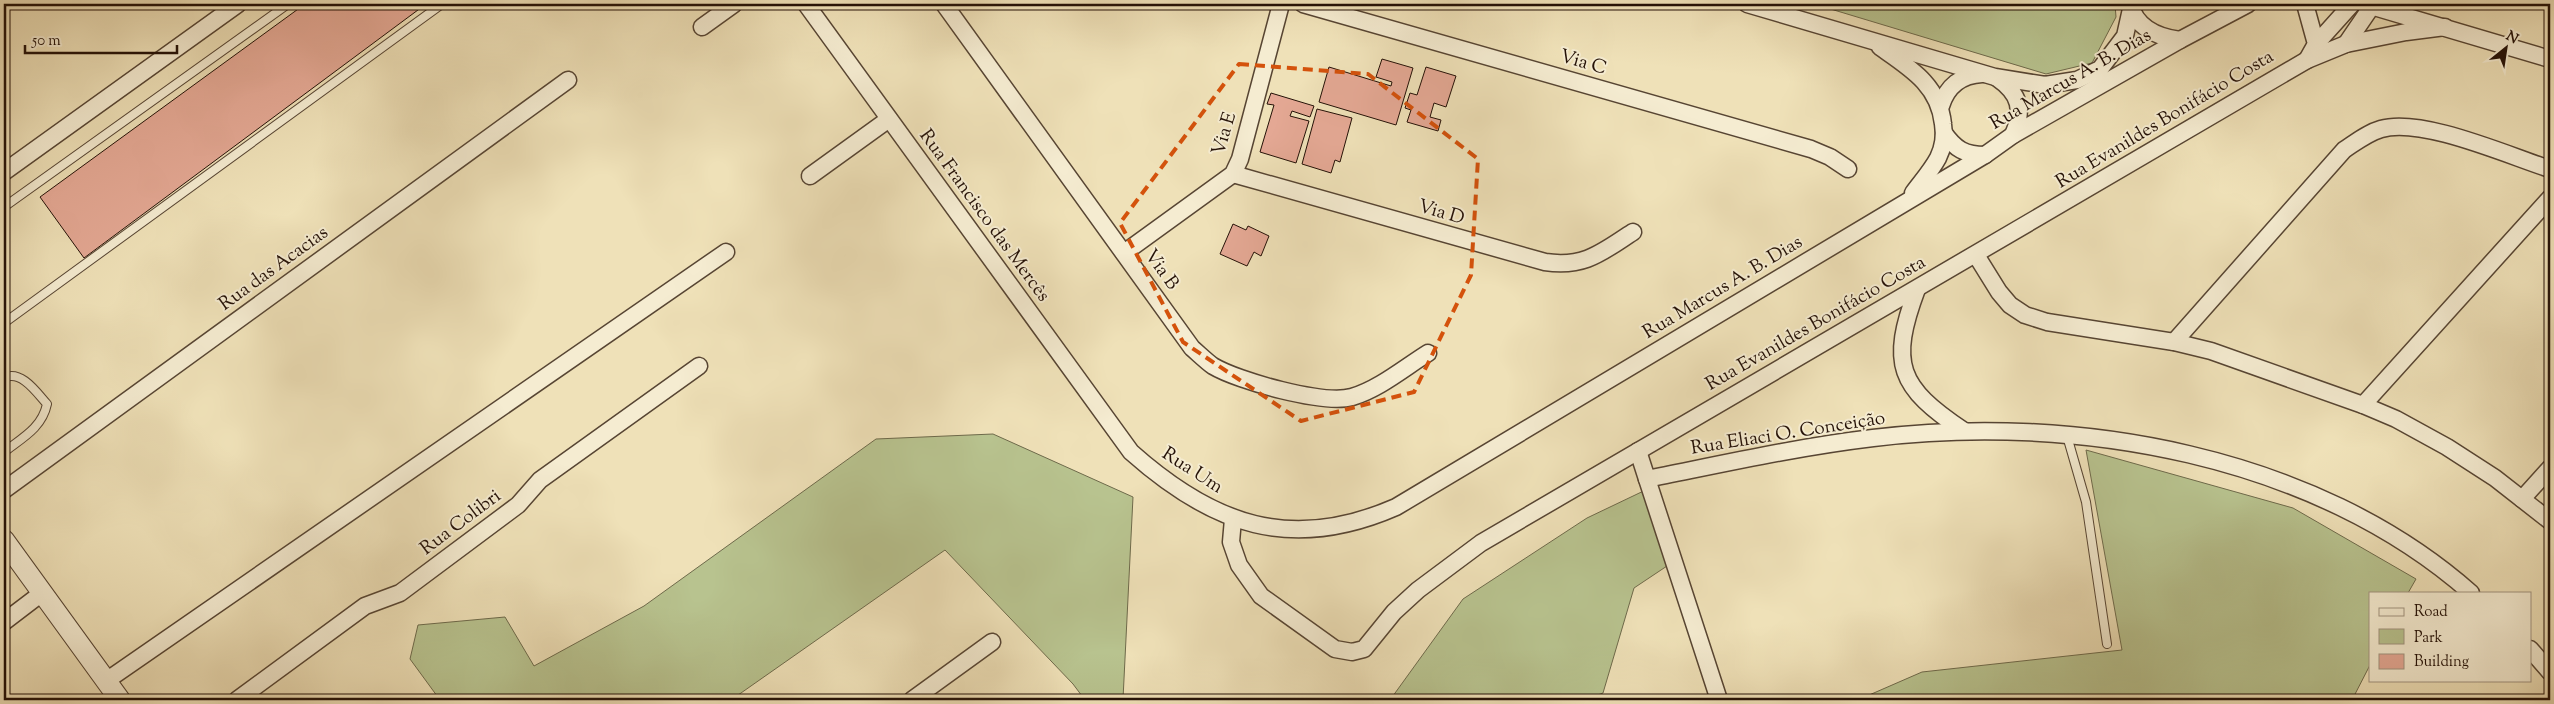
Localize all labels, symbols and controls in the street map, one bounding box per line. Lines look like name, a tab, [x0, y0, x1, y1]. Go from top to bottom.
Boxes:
scale bar	[25, 22, 178, 54]
north arrow	[2482, 22, 2532, 72]
street label: Rua Marcus A. B. Dias	[1985, 23, 2157, 137]
text: N	[2502, 27, 2521, 50]
text: 50 m	[31, 31, 61, 52]
street label: Via C	[1556, 43, 1610, 83]
street label: Rua Evanildes Bonifácio Costa	[2051, 44, 2279, 196]
street label: Via E	[1206, 109, 1244, 159]
street label: Rua Francisco das Mercês	[912, 124, 1056, 308]
street label: Via D	[1414, 193, 1468, 233]
street label: Rua das Acacias	[214, 220, 334, 318]
street label: Rua Marcus A. B. Dias	[1638, 230, 1808, 346]
street label: Via B	[1137, 244, 1185, 296]
street label: Rua Evanildes Bonifácio Costa	[1701, 250, 1931, 398]
street label: Rua Eliaci O. Conceição	[1689, 405, 1887, 463]
street label: Rua Um	[1156, 441, 1228, 501]
street label: Rua Colibri	[415, 484, 507, 562]
legend	[2369, 592, 2532, 682]
text: Road	[2414, 602, 2448, 623]
text: Park	[2414, 628, 2443, 649]
text: Building	[2414, 652, 2469, 673]

